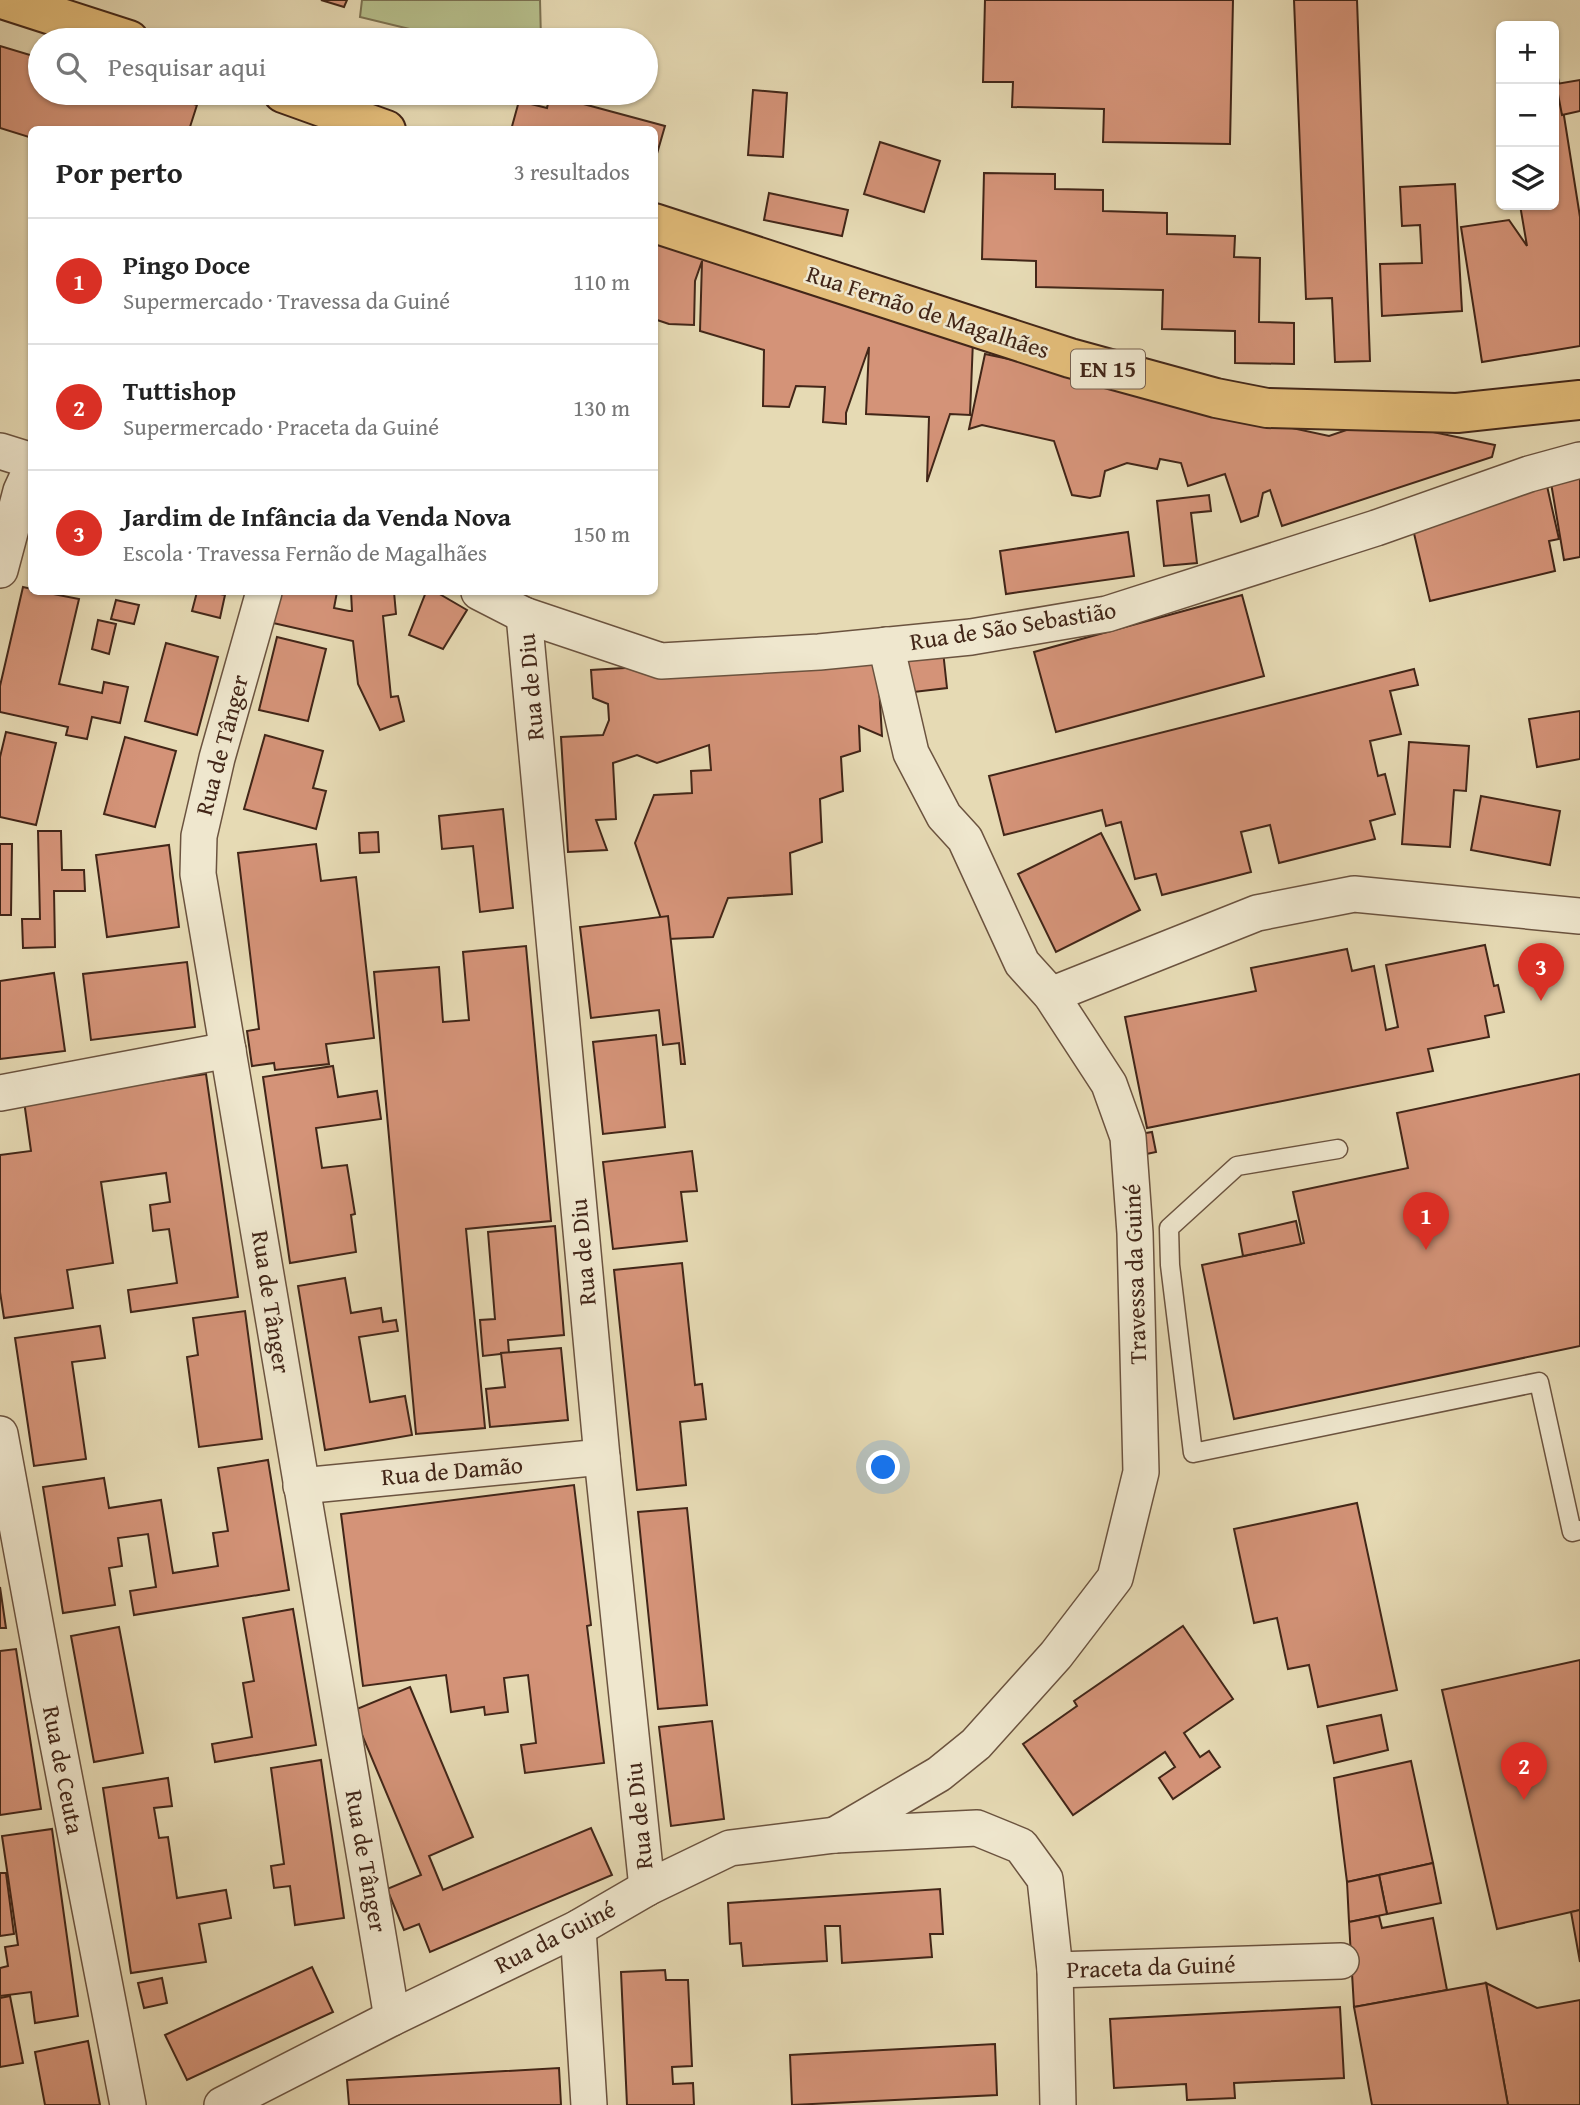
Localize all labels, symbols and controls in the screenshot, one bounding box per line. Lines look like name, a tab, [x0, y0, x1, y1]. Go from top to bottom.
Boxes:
map controls	[1496, 21, 1559, 210]
button: +	[1496, 21, 1559, 84]
search box	[28, 28, 658, 105]
text: Pesquisar aqui	[108, 47, 266, 86]
icon: search	[52, 48, 90, 86]
button: −	[1496, 84, 1559, 147]
button: layers	[1496, 147, 1559, 210]
text: Por perto	[56, 150, 183, 194]
text: 3 resultados	[514, 155, 630, 188]
text: Pingo Doce	[123, 245, 250, 284]
street label: Rua Fernão de Magalhães	[802, 256, 1054, 367]
text: 1	[73, 265, 85, 298]
text: 110 m	[573, 265, 630, 298]
text: Supermercado · Travessa da Guiné	[123, 284, 450, 317]
road number: EN 15	[1071, 350, 1145, 388]
text: Tuttishop	[123, 371, 236, 410]
text: 2	[73, 391, 85, 424]
text: 130 m	[573, 391, 630, 424]
text: Supermercado · Praceta da Guiné	[123, 410, 439, 443]
text: Jardim de Infância da Venda Nova	[123, 497, 511, 536]
text: 3	[73, 517, 85, 550]
text: 150 m	[573, 517, 630, 550]
text: Escola · Travessa Fernão de Magalhães	[123, 536, 487, 569]
street label: Rua de São Sebastião	[907, 592, 1119, 659]
street label: Rua de Diu	[508, 632, 553, 742]
street label: Rua de Tânger	[186, 671, 257, 819]
pin: 3	[1518, 943, 1564, 1001]
street label: Travessa da Guiné	[1114, 1183, 1155, 1365]
pin: 1	[1403, 1192, 1449, 1250]
street label: Rua de Diu	[560, 1197, 605, 1307]
street label: Rua de Tânger	[243, 1228, 300, 1376]
street label: Rua de Damão	[380, 1447, 524, 1494]
your location	[866, 1450, 900, 1484]
street label: Rua de Ceuta	[34, 1703, 93, 1838]
pin: 2	[1501, 1742, 1547, 1800]
street label: Rua de Diu	[616, 1761, 662, 1871]
street label: Rua de Tânger	[337, 1787, 396, 1935]
street label: Rua da Guiné	[488, 1891, 621, 1982]
street label: Praceta da Guiné	[1066, 1946, 1236, 1987]

